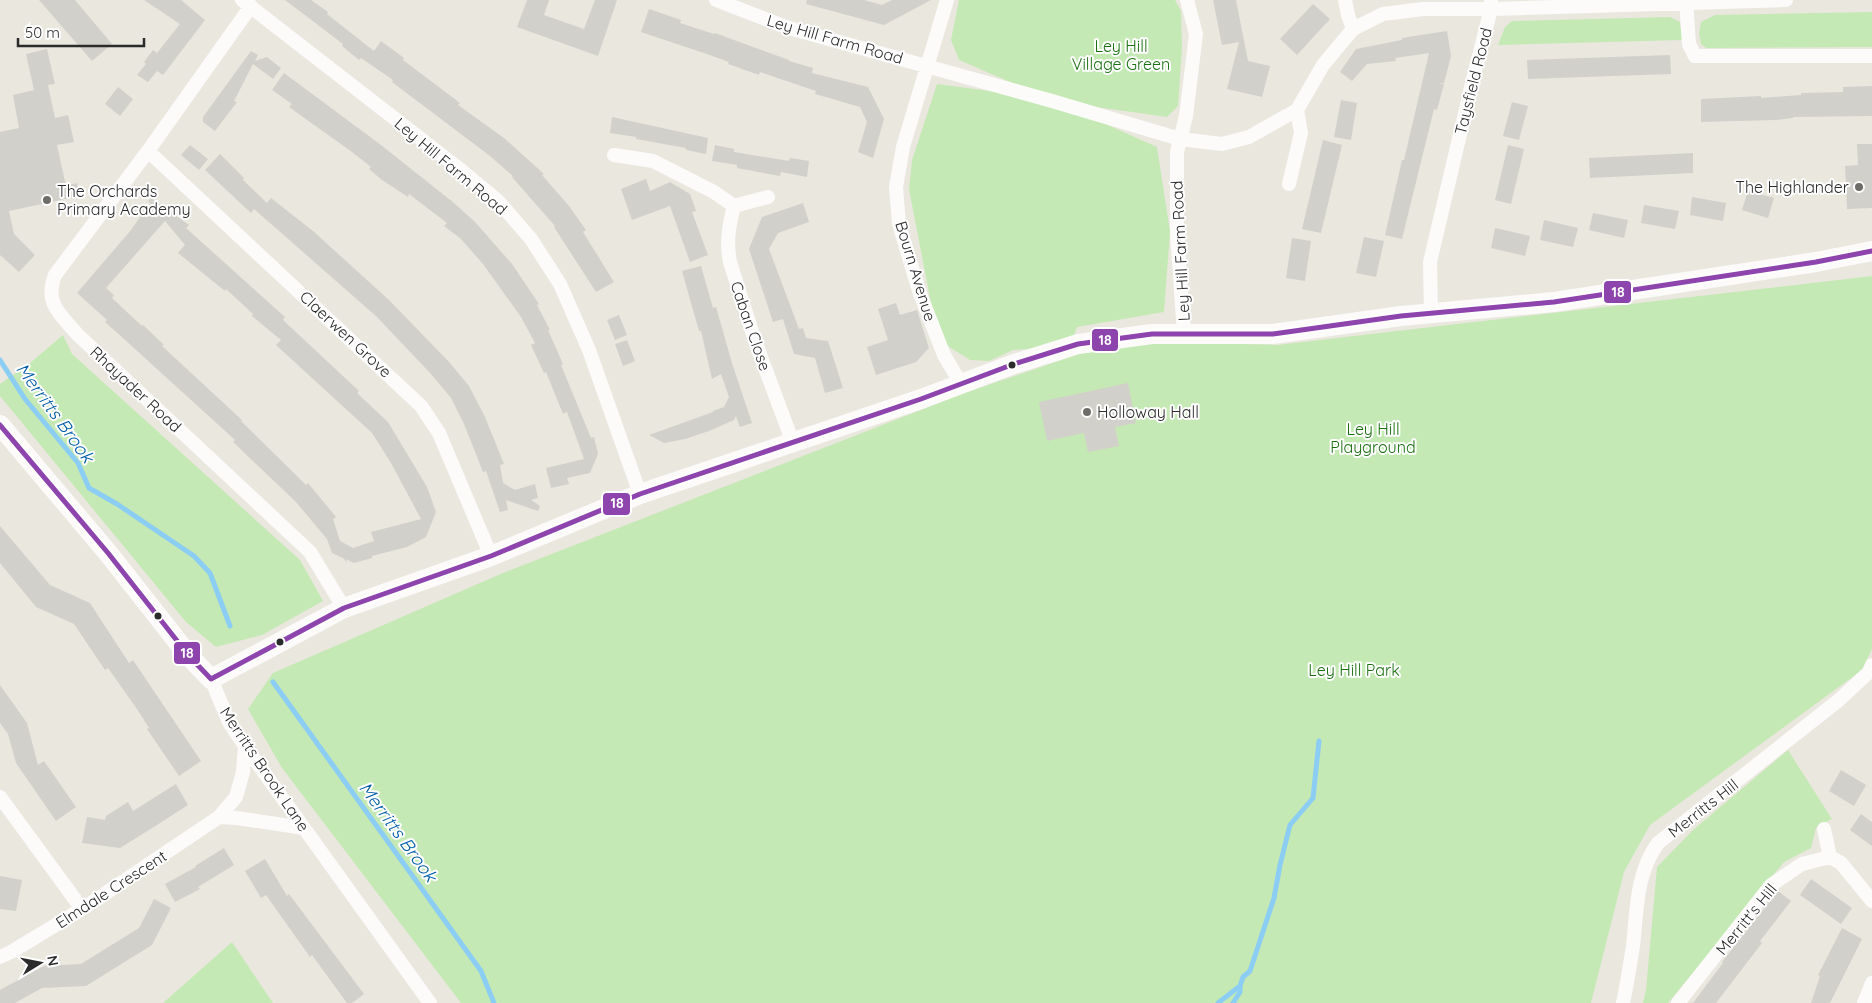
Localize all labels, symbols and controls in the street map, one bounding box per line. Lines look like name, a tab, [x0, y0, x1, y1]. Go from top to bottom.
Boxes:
street label: Ley Hill Farm Road	[765, 10, 905, 68]
scale bar	[18, 15, 144, 47]
text: 50 m	[25, 23, 60, 42]
street label: Taysfield Road	[1450, 25, 1496, 137]
park label: Ley Hill Village Green	[1072, 36, 1170, 74]
street label: Ley Hill Farm Road	[391, 113, 511, 219]
place label: The Highlander	[1735, 177, 1849, 197]
street label: Ley Hill Farm Road	[1166, 180, 1194, 322]
place label: The Orchards Primary Academy	[57, 181, 191, 219]
marker: The Highlander	[1853, 181, 1865, 193]
marker: The Orchards Primary Academy	[41, 194, 53, 206]
street label: Bourn Avenue	[891, 219, 941, 323]
street label: Caban Close	[726, 279, 776, 373]
line badge: 18	[1603, 280, 1632, 304]
text: 18	[1611, 283, 1625, 301]
street label: Claerwen Grove	[296, 286, 396, 382]
line badge: 18	[1091, 328, 1119, 352]
text: 18	[1098, 331, 1112, 349]
street label: Rhayader Road	[86, 342, 186, 436]
water label: Merritts Brook	[11, 358, 100, 468]
unlabelled marker	[1007, 360, 1017, 370]
place label: Holloway Hall	[1097, 402, 1199, 422]
marker: Holloway Hall	[1081, 406, 1093, 418]
park label: Ley Hill Playground	[1330, 419, 1416, 457]
line badge: 18	[602, 492, 631, 516]
text: 18	[610, 494, 624, 512]
unlabelled marker	[153, 611, 163, 621]
unlabelled marker	[275, 637, 285, 647]
line badge: 18	[173, 641, 201, 665]
text: 18	[180, 644, 194, 662]
park label: Ley Hill Park	[1308, 660, 1400, 680]
street label: Merritts Brook Lane	[216, 703, 314, 835]
street label: Merritts Hill	[1664, 774, 1742, 842]
water label: Merritts Brook	[354, 777, 443, 887]
street label: Elmdale Crescent	[52, 846, 170, 932]
street label: Merritt's Hill	[1711, 879, 1781, 959]
north arrow	[15, 938, 65, 988]
text: N	[43, 954, 63, 967]

